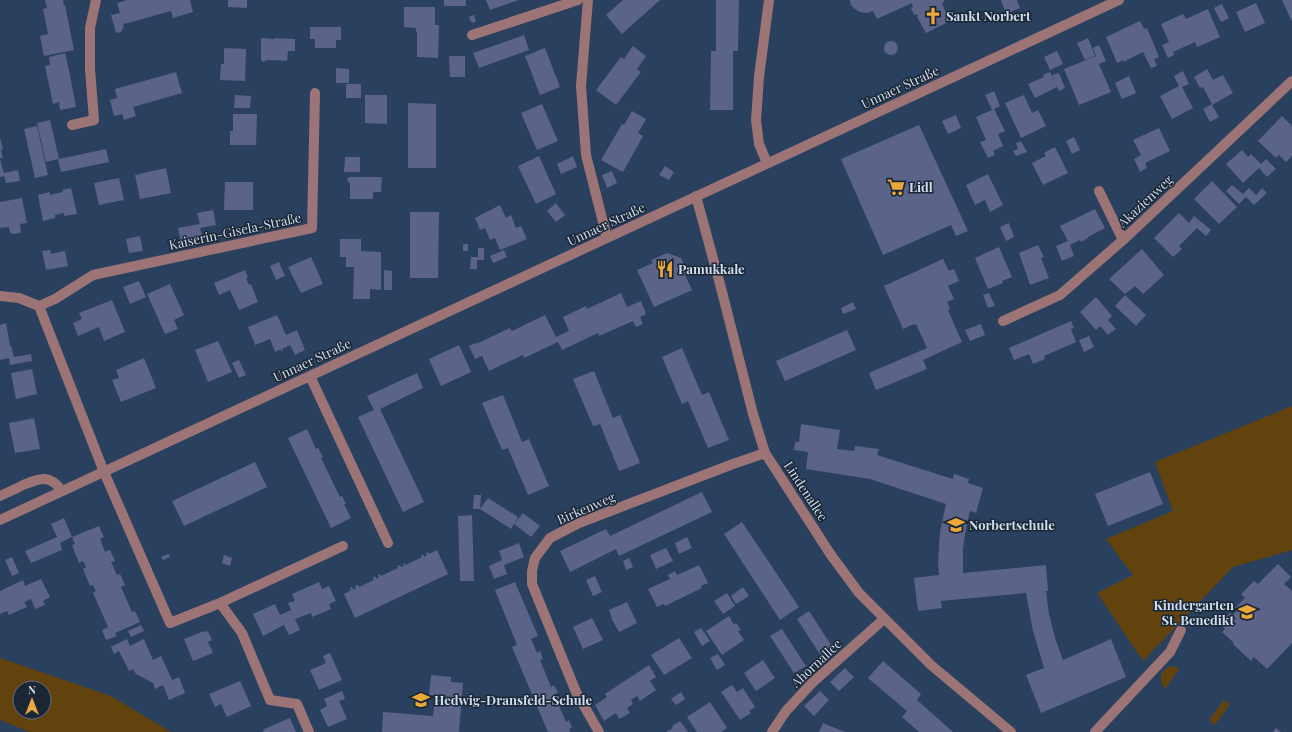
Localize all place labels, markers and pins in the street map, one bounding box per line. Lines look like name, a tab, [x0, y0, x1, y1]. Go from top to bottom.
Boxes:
church icon: Sankt Norbert	[923, 6, 943, 26]
place label: Sankt Norbert	[946, 7, 1031, 24]
supermarket icon: Lidl	[886, 177, 906, 197]
place label: Lidl	[909, 178, 933, 195]
restaurant icon: Pamukkale	[655, 259, 675, 279]
place label: Pamukkale	[678, 260, 745, 277]
school or university icon: Norbertschule	[946, 515, 966, 535]
place label: Norbertschule	[969, 516, 1055, 533]
place label: Kindergarten St. Benedikt	[1153, 596, 1234, 628]
school or university icon: Kindergarten St. Benedikt	[1237, 602, 1257, 622]
school or university icon: Hedwig-Dransfeld-Schule	[411, 690, 431, 710]
place label: Hedwig-Dransfeld-Schule	[434, 691, 592, 708]

